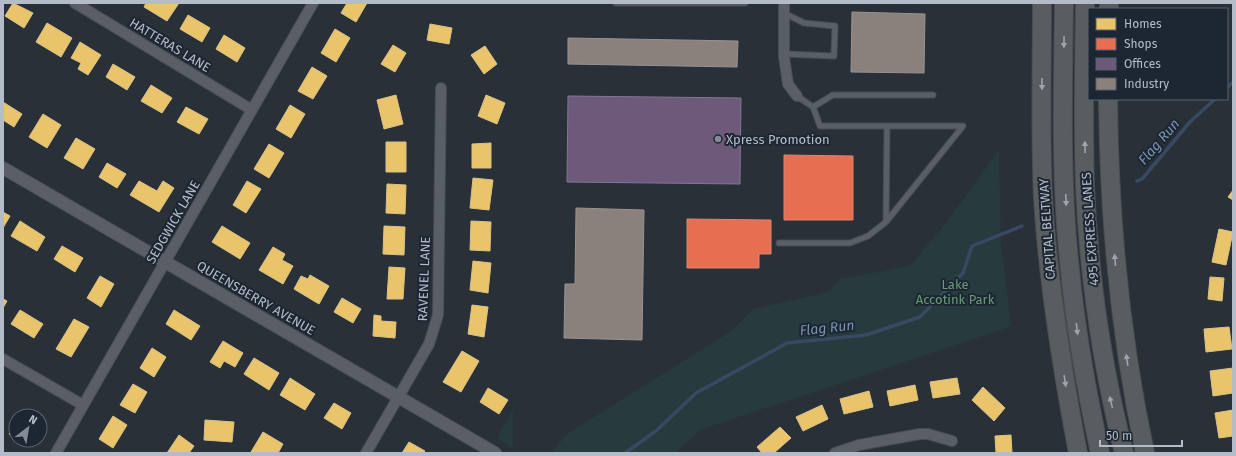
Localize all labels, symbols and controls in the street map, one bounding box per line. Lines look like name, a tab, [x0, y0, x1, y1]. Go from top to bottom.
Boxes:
legend	[1088, 8, 1228, 100]
street label: HATTERAS LANE	[127, 15, 213, 75]
text: Homes	[1124, 17, 1162, 31]
one-way arrow	[1060, 36, 1067, 48]
text: Shops	[1124, 37, 1158, 51]
text: Offices	[1124, 57, 1161, 71]
text: Industry	[1124, 77, 1169, 91]
one-way arrow	[1039, 78, 1045, 91]
water label: Flag Run	[1135, 116, 1183, 168]
place label: Xpress Promotion	[726, 132, 830, 147]
marker: Xpress Promotion	[713, 134, 723, 144]
one-way arrow	[1081, 141, 1088, 153]
street label: 495 EXPRESS LANES	[1079, 172, 1101, 286]
street label: CAPITAL BELTWAY	[1036, 177, 1058, 280]
street label: SEDGWICK LANE	[143, 178, 203, 266]
one-way arrow	[1062, 194, 1069, 206]
street label: RAVENEL LANE	[415, 236, 433, 322]
one-way arrow	[1112, 254, 1119, 266]
street label: QUEENSBERRY AVENUE	[194, 258, 318, 338]
park label: Lake Accotink Park	[916, 277, 995, 307]
water label: Flag Run	[799, 317, 855, 339]
one-way arrow	[1074, 323, 1081, 335]
one-way arrow	[1124, 354, 1130, 366]
one-way arrow	[1062, 375, 1068, 387]
one-way arrow	[1108, 395, 1114, 408]
north arrow	[8, 408, 48, 448]
text: N	[26, 412, 39, 427]
scale bar	[1100, 422, 1182, 448]
text: 50 m	[1106, 429, 1132, 443]

